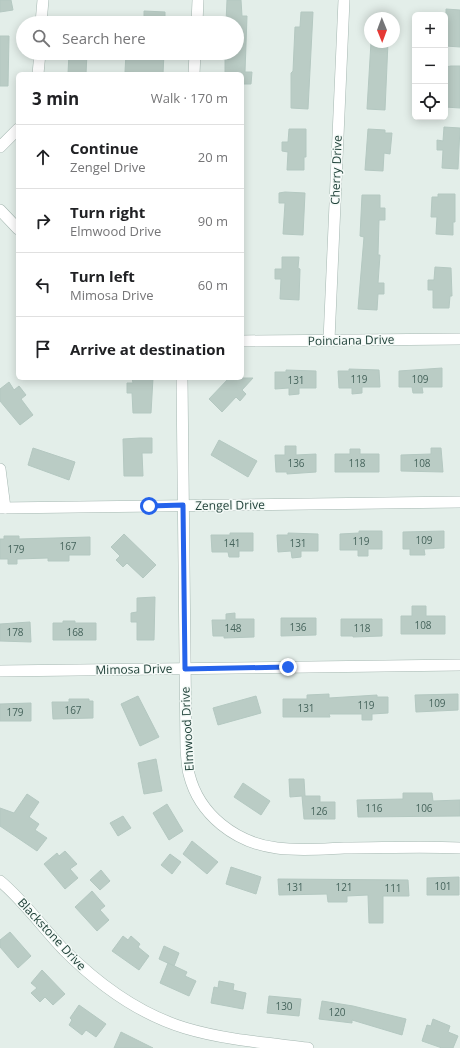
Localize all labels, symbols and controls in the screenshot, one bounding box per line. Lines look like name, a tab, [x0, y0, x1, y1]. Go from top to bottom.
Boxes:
north arrow	[364, 12, 400, 48]
map controls	[412, 12, 448, 120]
button: +	[412, 12, 448, 48]
search box	[16, 16, 244, 60]
icon: search	[30, 27, 52, 49]
text: Search here	[62, 28, 146, 48]
button: −	[412, 48, 448, 84]
button: locate	[412, 84, 448, 120]
text: 3 min	[32, 87, 79, 110]
text: Walk · 170 m	[151, 89, 228, 107]
street label: Cherry Drive	[326, 134, 346, 205]
text: Continue	[70, 138, 138, 158]
icon: ahead	[32, 146, 54, 168]
text: 20 m	[198, 148, 228, 166]
text: Zengel Drive	[70, 158, 146, 176]
text: Turn right	[70, 202, 145, 222]
icon: right	[32, 210, 54, 232]
text: 90 m	[198, 212, 228, 230]
text: Elmwood Drive	[70, 222, 161, 240]
text: Turn left	[70, 266, 135, 286]
icon: left	[32, 274, 54, 296]
text: 60 m	[198, 276, 228, 294]
text: Mimosa Drive	[70, 286, 153, 304]
street label: Poinciana Drive	[307, 331, 395, 349]
icon: arrive	[32, 338, 54, 360]
text: Arrive at destination	[70, 339, 225, 359]
house number: 119	[350, 372, 368, 386]
house number: 109	[411, 372, 429, 386]
house number: 131	[287, 373, 305, 387]
house number: 136	[287, 456, 305, 470]
house number: 118	[348, 456, 366, 470]
house number: 108	[413, 456, 431, 470]
street label: Zengel Drive	[195, 496, 265, 514]
route start	[140, 497, 158, 515]
house number: 109	[415, 533, 433, 547]
house number: 119	[352, 534, 370, 548]
house number: 141	[223, 536, 241, 550]
house number: 131	[289, 536, 307, 550]
house number: 167	[59, 539, 77, 553]
house number: 179	[7, 542, 25, 556]
house number: 108	[414, 618, 432, 632]
house number: 136	[289, 620, 307, 634]
house number: 148	[224, 621, 242, 635]
house number: 118	[353, 621, 371, 635]
house number: 178	[6, 625, 24, 639]
house number: 168	[66, 625, 84, 639]
route end	[279, 658, 297, 676]
street label: Mimosa Drive	[95, 660, 173, 678]
street label: Elmwood Drive	[176, 686, 198, 772]
house number: 109	[428, 696, 446, 710]
house number: 119	[357, 698, 375, 712]
house number: 131	[297, 701, 315, 715]
house number: 167	[64, 703, 82, 717]
house number: 179	[6, 705, 24, 719]
house number: 116	[365, 801, 383, 815]
house number: 106	[415, 801, 433, 815]
house number: 126	[310, 804, 328, 818]
house number: 101	[434, 879, 452, 893]
house number: 131	[286, 880, 304, 894]
house number: 121	[335, 880, 353, 894]
house number: 111	[384, 881, 402, 895]
street label: Blackstone Drive	[14, 894, 90, 974]
house number: 130	[275, 999, 293, 1013]
house number: 120	[328, 1005, 346, 1019]

